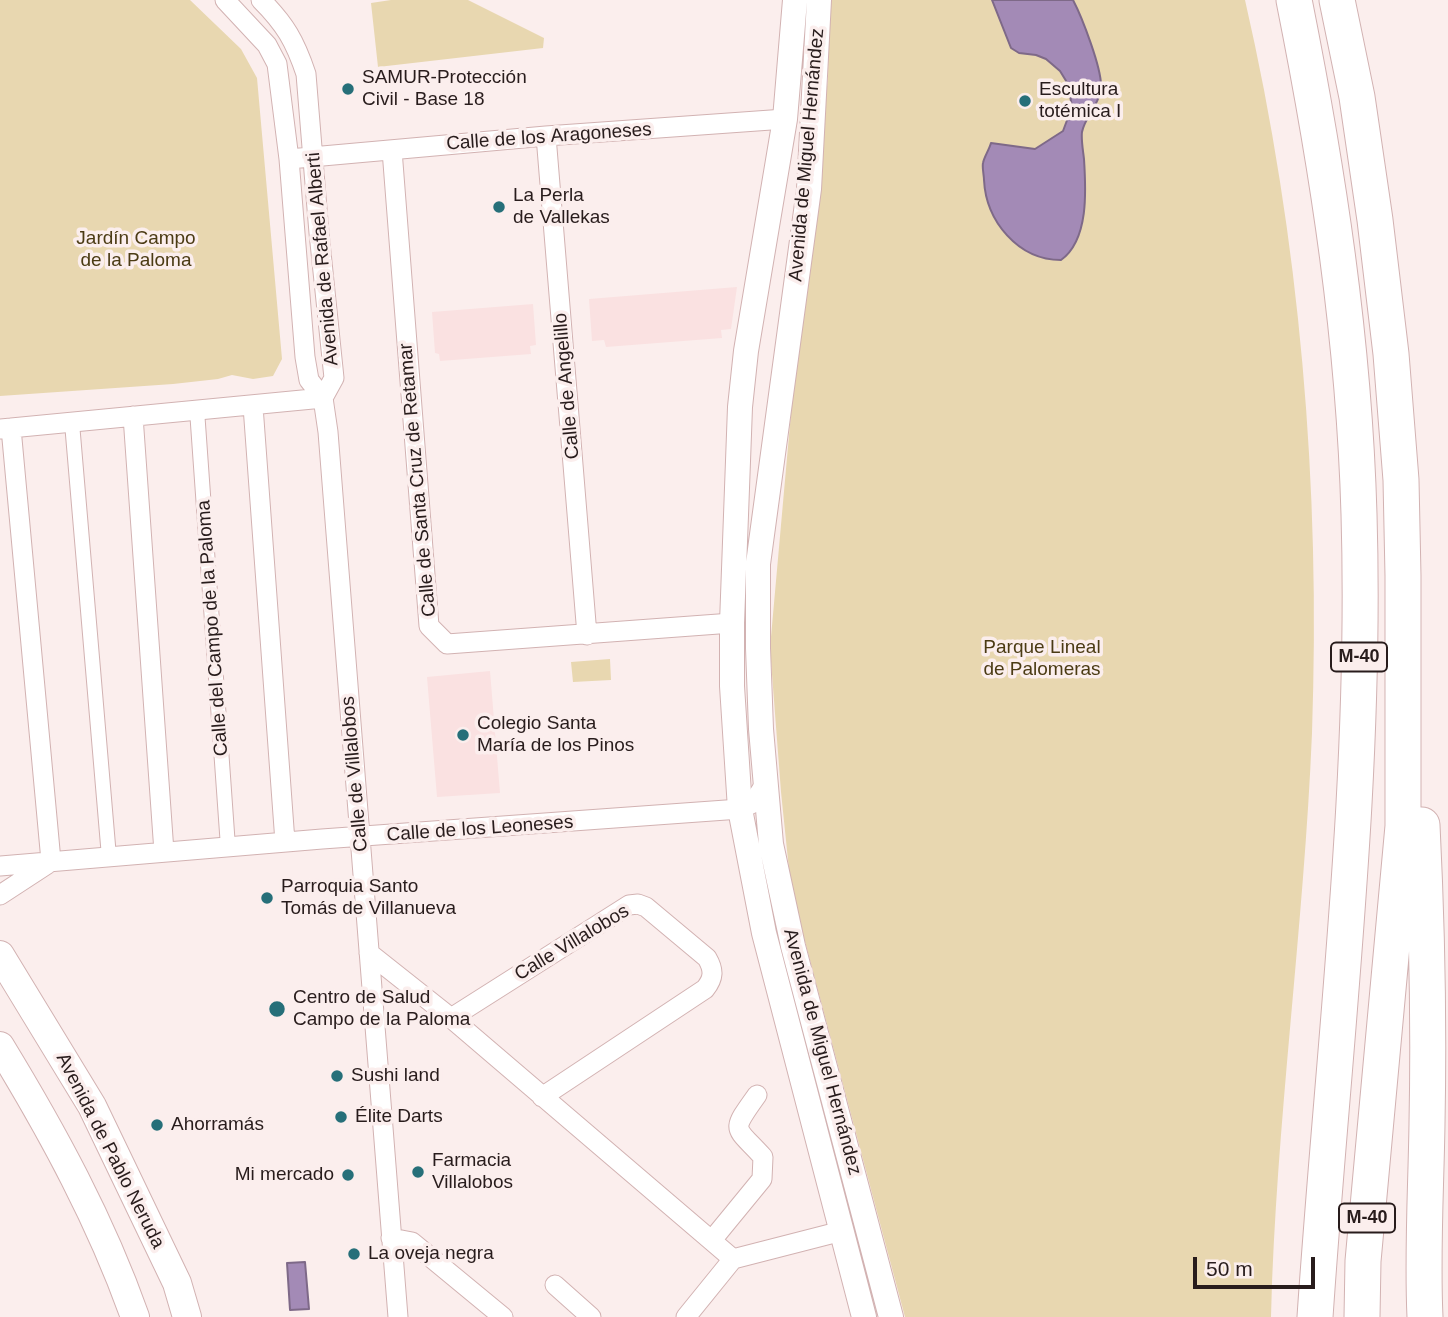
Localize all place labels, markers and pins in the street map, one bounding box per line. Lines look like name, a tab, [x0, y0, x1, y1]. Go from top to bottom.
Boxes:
place label: SAMUR-Protección Civil - Base 18	[362, 67, 527, 111]
place label: Escultura totémica I	[1039, 79, 1121, 123]
marker: SAMUR-Protección Civil - Base 18	[340, 81, 356, 97]
marker: Escultura totémica I	[1017, 93, 1033, 109]
place label: La Perla de Vallekas	[513, 185, 610, 229]
marker: La Perla de Vallekas	[491, 199, 507, 215]
place label: Colegio Santa María de los Pinos	[477, 713, 634, 757]
marker: Colegio Santa María de los Pinos	[455, 727, 471, 743]
place label: Parroquia Santo Tomás de Villanueva	[281, 876, 456, 920]
marker: Parroquia Santo Tomás de Villanueva	[259, 890, 275, 906]
place label: Centro de Salud Campo de la Paloma	[293, 987, 470, 1031]
marker: Centro de Salud Campo de la Paloma	[267, 999, 287, 1019]
place label: Sushi land	[351, 1065, 440, 1087]
marker: Sushi land	[329, 1068, 345, 1084]
place label: Élite Darts	[355, 1106, 443, 1128]
marker: Élite Darts	[333, 1109, 349, 1125]
place label: Ahorramás	[171, 1114, 264, 1136]
marker: Ahorramás	[149, 1117, 165, 1133]
place label: Farmacia Villalobos	[432, 1150, 513, 1194]
place label: Mi mercado	[235, 1164, 334, 1186]
marker: Farmacia Villalobos	[410, 1164, 426, 1180]
marker: Mi mercado	[340, 1167, 356, 1183]
place label: La oveja negra	[368, 1243, 494, 1265]
marker: La oveja negra	[346, 1246, 362, 1262]

